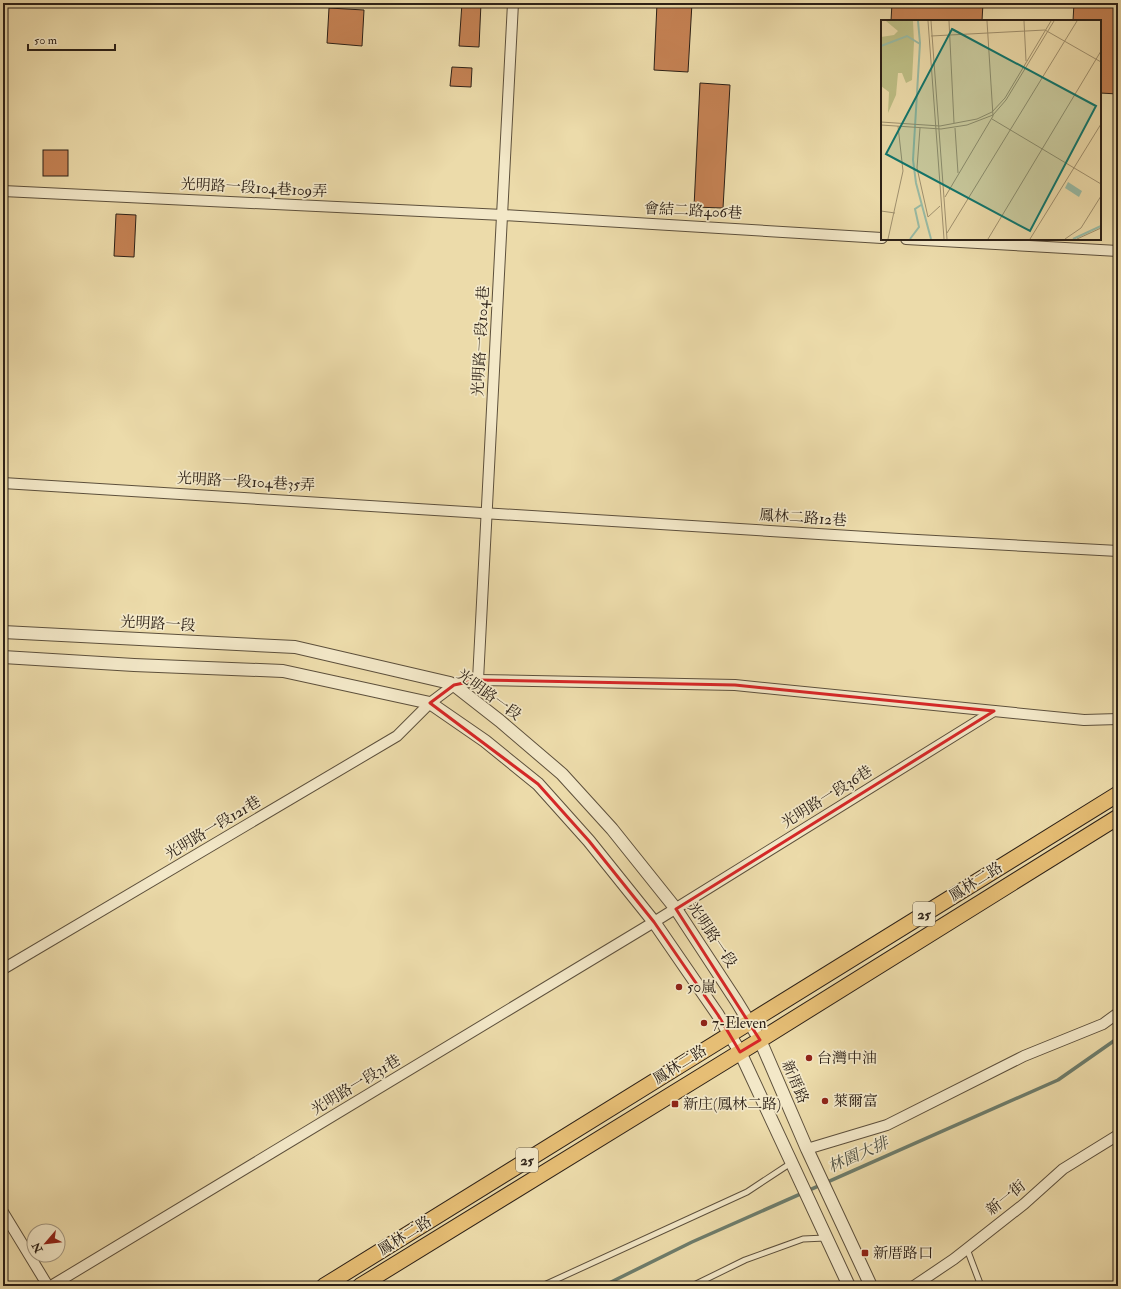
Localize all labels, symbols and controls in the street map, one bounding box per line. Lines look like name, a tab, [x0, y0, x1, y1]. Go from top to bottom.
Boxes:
inset map	[881, 20, 1101, 240]
scale bar	[28, 26, 115, 52]
text: 50 m	[34, 33, 58, 48]
street label: 光明路一段104巷109弄	[180, 175, 328, 201]
street label: 會結二路406巷	[643, 199, 743, 223]
street label: 光明路一段104巷	[469, 285, 493, 397]
street label: 光明路一段104巷35弄	[176, 469, 316, 495]
street label: 鳳林二路12巷	[758, 505, 848, 531]
street label: 光明路一段	[120, 613, 196, 635]
street label: 光明路一段	[453, 665, 525, 725]
street label: 光明路一段36巷	[778, 762, 876, 832]
street label: 光明路一段121巷	[162, 792, 264, 864]
street label: 鳳林二路	[946, 858, 1006, 906]
street label: 光明路一段	[683, 899, 741, 971]
road number: 25	[913, 902, 935, 926]
place label: 50嵐	[687, 978, 716, 997]
marker: 50嵐	[674, 982, 684, 992]
place label: 7-Eleven	[712, 1014, 767, 1033]
marker: 7-Eleven	[699, 1018, 709, 1028]
street label: 鳳林二路	[650, 1041, 710, 1089]
place label: 台灣中油	[817, 1049, 877, 1068]
street label: 光明路一段31巷	[308, 1051, 404, 1119]
marker: 台灣中油	[804, 1053, 814, 1063]
street label: 新厝路	[777, 1058, 813, 1106]
place label: 萊爾富	[833, 1092, 878, 1111]
place label: 新庄(鳳林二路)	[683, 1095, 781, 1114]
marker: 萊爾富	[820, 1096, 830, 1106]
marker: 新庄(鳳林二路)	[670, 1099, 680, 1109]
water label: 林園大排	[825, 1132, 893, 1177]
road number: 25	[516, 1148, 538, 1172]
street label: 新一街	[983, 1176, 1029, 1220]
street label: 鳳林二路	[375, 1212, 435, 1260]
north arrow	[26, 1223, 66, 1263]
text: N	[29, 1239, 46, 1256]
place label: 新厝路口	[873, 1244, 933, 1263]
marker: 新厝路口	[860, 1248, 870, 1258]

